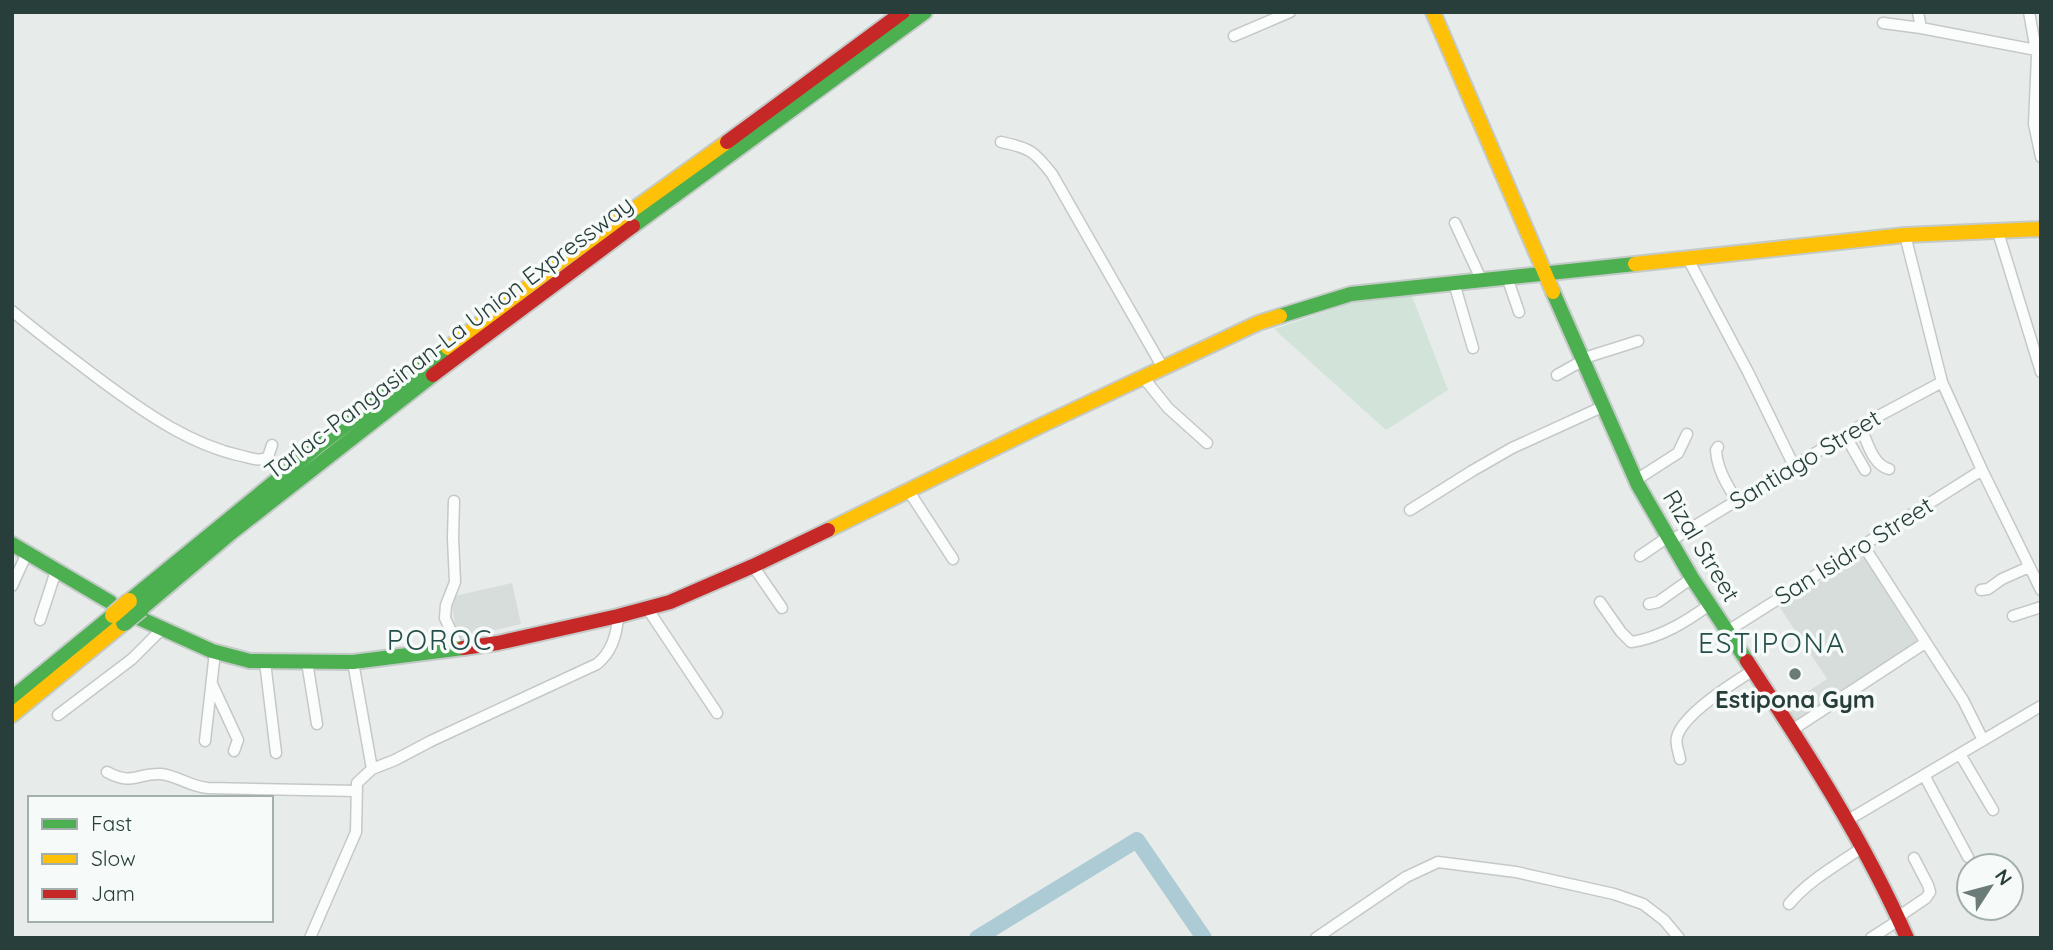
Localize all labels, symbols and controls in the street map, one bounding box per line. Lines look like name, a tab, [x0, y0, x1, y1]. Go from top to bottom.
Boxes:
street label: Tarlac-Pangasinan-La Union Expressway	[258, 189, 639, 486]
street label: Santiago Street	[1724, 402, 1885, 516]
street label: Rizal Street	[1657, 484, 1747, 607]
street label: San Isidro Street	[1769, 490, 1938, 611]
district label: POROC	[387, 622, 493, 657]
district label: ESTIPONA	[1698, 625, 1846, 660]
marker: Estipona Gym	[1787, 666, 1803, 682]
place label: Estipona Gym	[1715, 684, 1875, 714]
legend	[28, 796, 273, 922]
text: Fast	[91, 810, 132, 836]
text: Slow	[91, 845, 136, 871]
north arrow	[1955, 852, 2025, 922]
text: N	[1990, 864, 2018, 890]
text: Jam	[91, 880, 135, 906]

